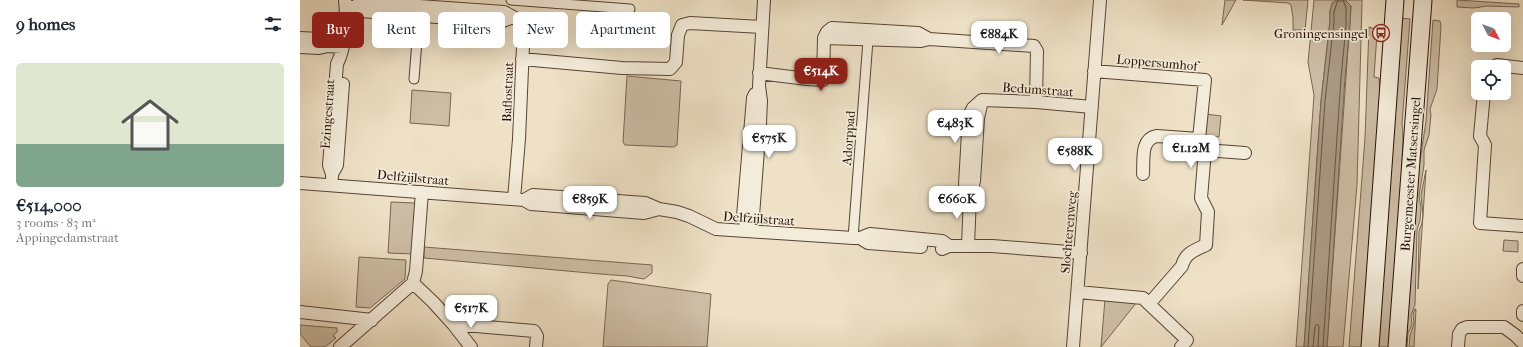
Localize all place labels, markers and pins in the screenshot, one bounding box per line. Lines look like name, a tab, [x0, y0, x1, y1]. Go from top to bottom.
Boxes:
pin: €884K	[971, 21, 1027, 55]
bus stop icon: Groningensingel	[1371, 23, 1391, 43]
place label: Groningensingel	[1274, 26, 1368, 41]
pin: €514K	[793, 58, 849, 92]
pin: €483K	[927, 110, 983, 144]
pin: €575K	[741, 125, 797, 159]
pin: €1.12M	[1158, 135, 1224, 169]
pin: €588K	[1047, 138, 1103, 172]
pin: €859K	[562, 186, 618, 220]
pin: €660K	[929, 186, 985, 220]
pin: €517K	[443, 295, 499, 329]

